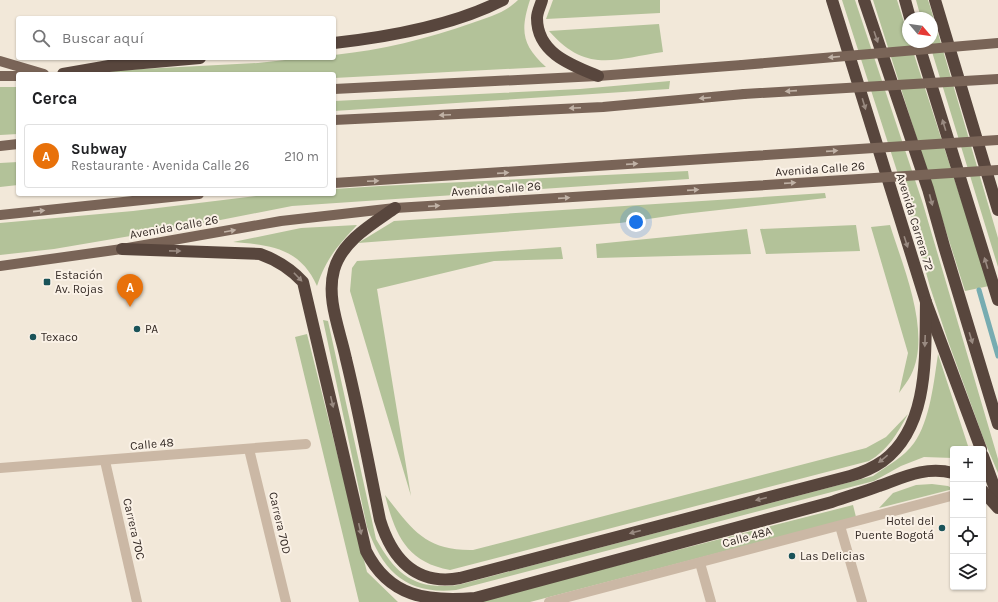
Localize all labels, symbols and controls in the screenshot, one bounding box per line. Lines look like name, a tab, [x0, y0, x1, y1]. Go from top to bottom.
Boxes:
north arrow	[902, 12, 938, 48]
search box	[16, 16, 336, 60]
icon: search	[30, 27, 52, 49]
text: Buscar aquí	[62, 29, 144, 47]
one-way arrow	[874, 31, 880, 43]
one-way arrow	[828, 54, 840, 61]
text: Cerca	[32, 88, 77, 108]
one-way arrow	[785, 88, 797, 95]
one-way arrow	[699, 94, 711, 101]
one-way arrow	[861, 98, 867, 110]
one-way arrow	[568, 105, 581, 111]
one-way arrow	[438, 112, 451, 118]
one-way arrow	[941, 119, 947, 131]
text: Subway	[71, 140, 127, 158]
one-way arrow	[826, 147, 838, 154]
text: A	[42, 149, 50, 164]
text: 210 m	[284, 149, 319, 164]
text: Restaurante · Avenida Calle 26	[71, 158, 249, 173]
street label: Avenida Calle 26	[775, 159, 865, 179]
one-way arrow	[626, 161, 639, 167]
one-way arrow	[497, 169, 509, 176]
street label: Avenida Carrera 72	[893, 171, 937, 273]
one-way arrow	[367, 177, 379, 184]
street label: Avenida Calle 26	[451, 179, 541, 199]
one-way arrow	[784, 180, 796, 187]
one-way arrow	[687, 186, 699, 193]
one-way arrow	[558, 194, 570, 201]
one-way arrow	[928, 194, 934, 206]
one-way arrow	[428, 202, 440, 209]
one-way arrow	[33, 208, 45, 215]
street label: Avenida Calle 26	[129, 212, 220, 242]
your location	[626, 212, 646, 232]
one-way arrow	[224, 228, 236, 234]
one-way arrow	[903, 236, 909, 248]
one-way arrow	[169, 248, 182, 254]
one-way arrow	[983, 256, 989, 268]
place label: Estación Av. Rojas	[55, 268, 103, 296]
one-way arrow	[293, 272, 303, 282]
pin: A	[117, 274, 143, 307]
marker: Estación Av. Rojas	[42, 277, 52, 287]
place label: PA	[145, 322, 158, 336]
marker: PA	[132, 324, 142, 334]
place label: Texaco	[41, 330, 78, 344]
marker: Texaco	[28, 332, 38, 342]
one-way arrow	[968, 333, 974, 345]
one-way arrow	[921, 335, 928, 347]
one-way arrow	[330, 396, 336, 408]
street label: Calle 48	[130, 435, 174, 453]
map controls	[950, 446, 986, 590]
button: +	[950, 446, 986, 482]
one-way arrow	[878, 455, 889, 464]
button: −	[950, 482, 986, 518]
street label: Carrera 70D	[266, 491, 294, 555]
street label: Carrera 70C	[120, 497, 148, 561]
one-way arrow	[754, 497, 767, 503]
place label: Hotel del Puente Bogotá	[855, 514, 934, 542]
button: locate	[950, 518, 986, 554]
one-way arrow	[357, 523, 363, 535]
marker: Hotel del Puente Bogotá	[937, 523, 947, 533]
street label: Calle 48A	[721, 524, 773, 550]
one-way arrow	[629, 530, 641, 536]
place label: Las Delicias	[800, 549, 865, 563]
marker: Las Delicias	[787, 551, 797, 561]
button: layers	[950, 554, 986, 590]

